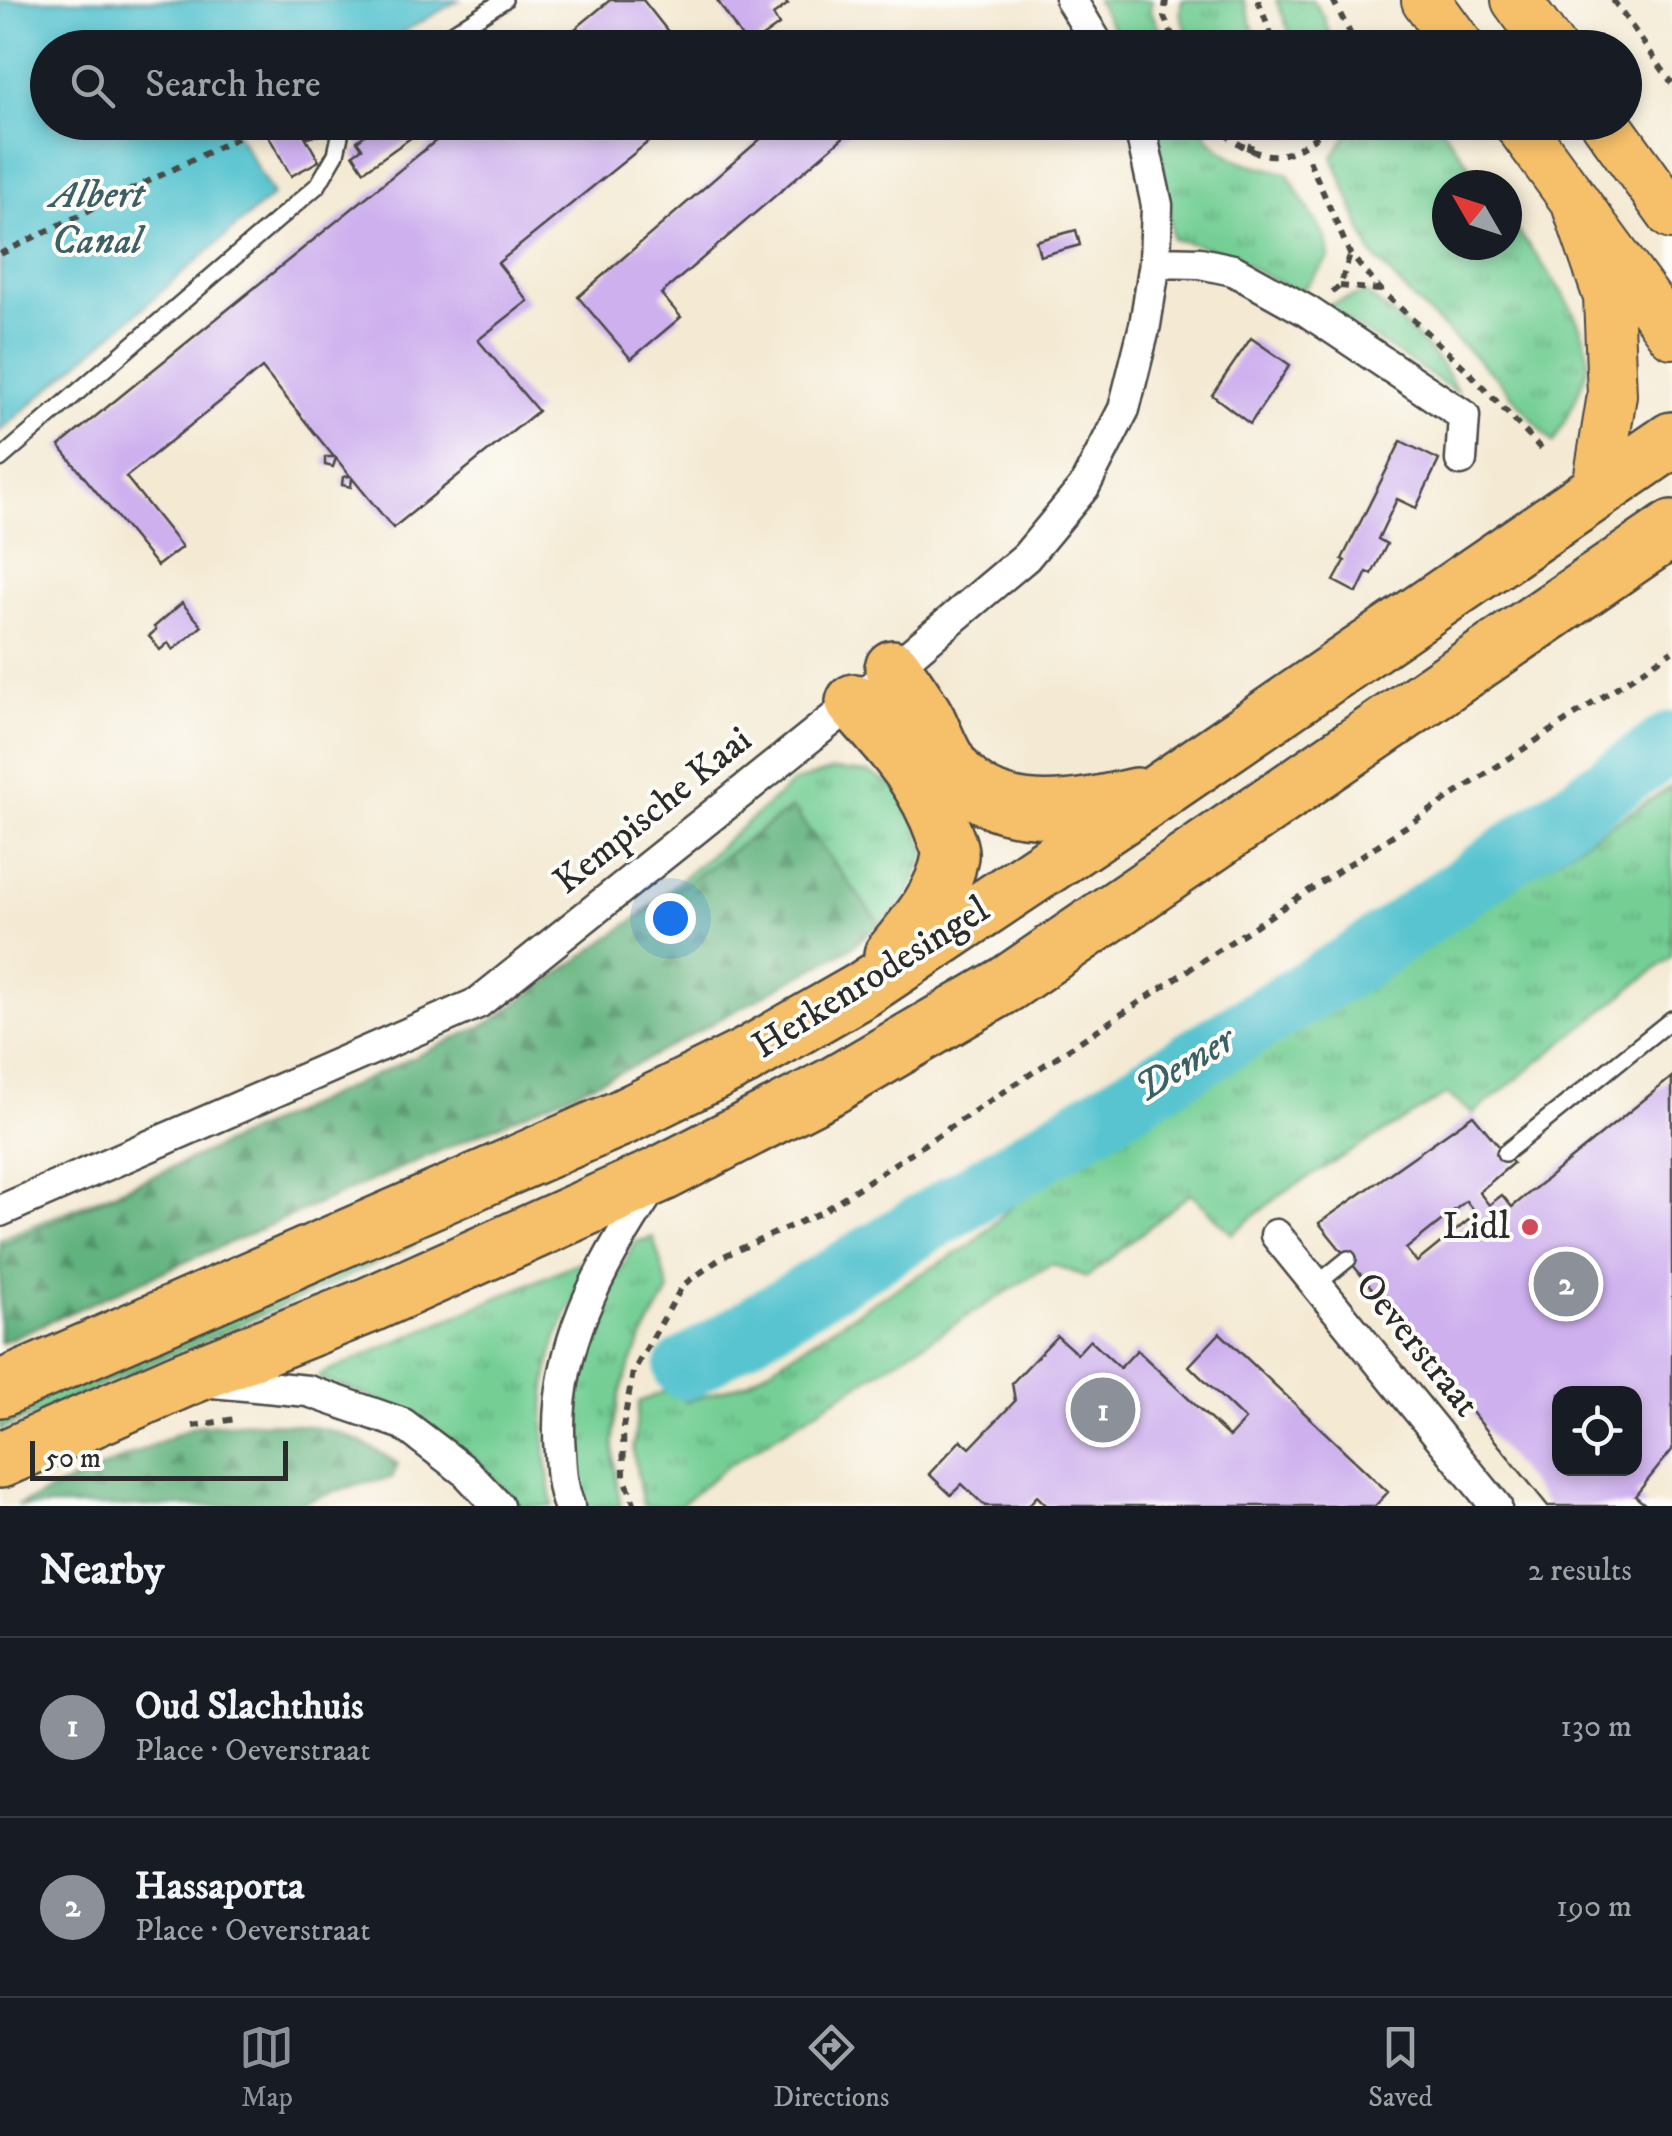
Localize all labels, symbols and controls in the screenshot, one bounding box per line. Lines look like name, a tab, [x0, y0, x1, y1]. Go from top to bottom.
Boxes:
search box	[30, 30, 1642, 140]
icon: search	[65, 58, 120, 113]
text: Search here	[145, 61, 321, 109]
north arrow	[1432, 170, 1522, 260]
water label: Albert Canal	[46, 171, 147, 267]
street label: Kempische Kaai	[544, 717, 762, 905]
street label: Herkenrodesingel	[744, 886, 999, 1070]
your location	[645, 893, 696, 944]
water label: Demer	[1126, 1014, 1246, 1114]
place label: Lidl	[1442, 1203, 1511, 1251]
marker: Lidl	[1519, 1216, 1541, 1238]
pin: 2	[1534, 1246, 1598, 1322]
street label: Oeverstraat	[1344, 1263, 1490, 1427]
pin: 1	[1070, 1372, 1136, 1448]
map controls	[1552, 1386, 1642, 1476]
button: locate	[1552, 1386, 1642, 1476]
scale bar	[30, 1436, 288, 1480]
text: 50 m	[45, 1441, 101, 1476]
text: Nearby	[40, 1545, 164, 1597]
text: 2 results	[1528, 1551, 1632, 1591]
text: Oud Slachthuis	[135, 1683, 364, 1731]
text: 1	[67, 1707, 78, 1747]
text: 130 m	[1560, 1707, 1632, 1747]
text: Place · Oeverstraat	[135, 1731, 370, 1771]
text: Hassaporta	[135, 1863, 304, 1911]
text: 2	[65, 1887, 80, 1927]
text: 190 m	[1556, 1887, 1632, 1927]
text: Place · Oeverstraat	[135, 1911, 370, 1951]
tab: Map	[239, 2020, 294, 2115]
tab: Directions	[773, 2020, 889, 2115]
tab: Saved	[1368, 2020, 1433, 2115]

